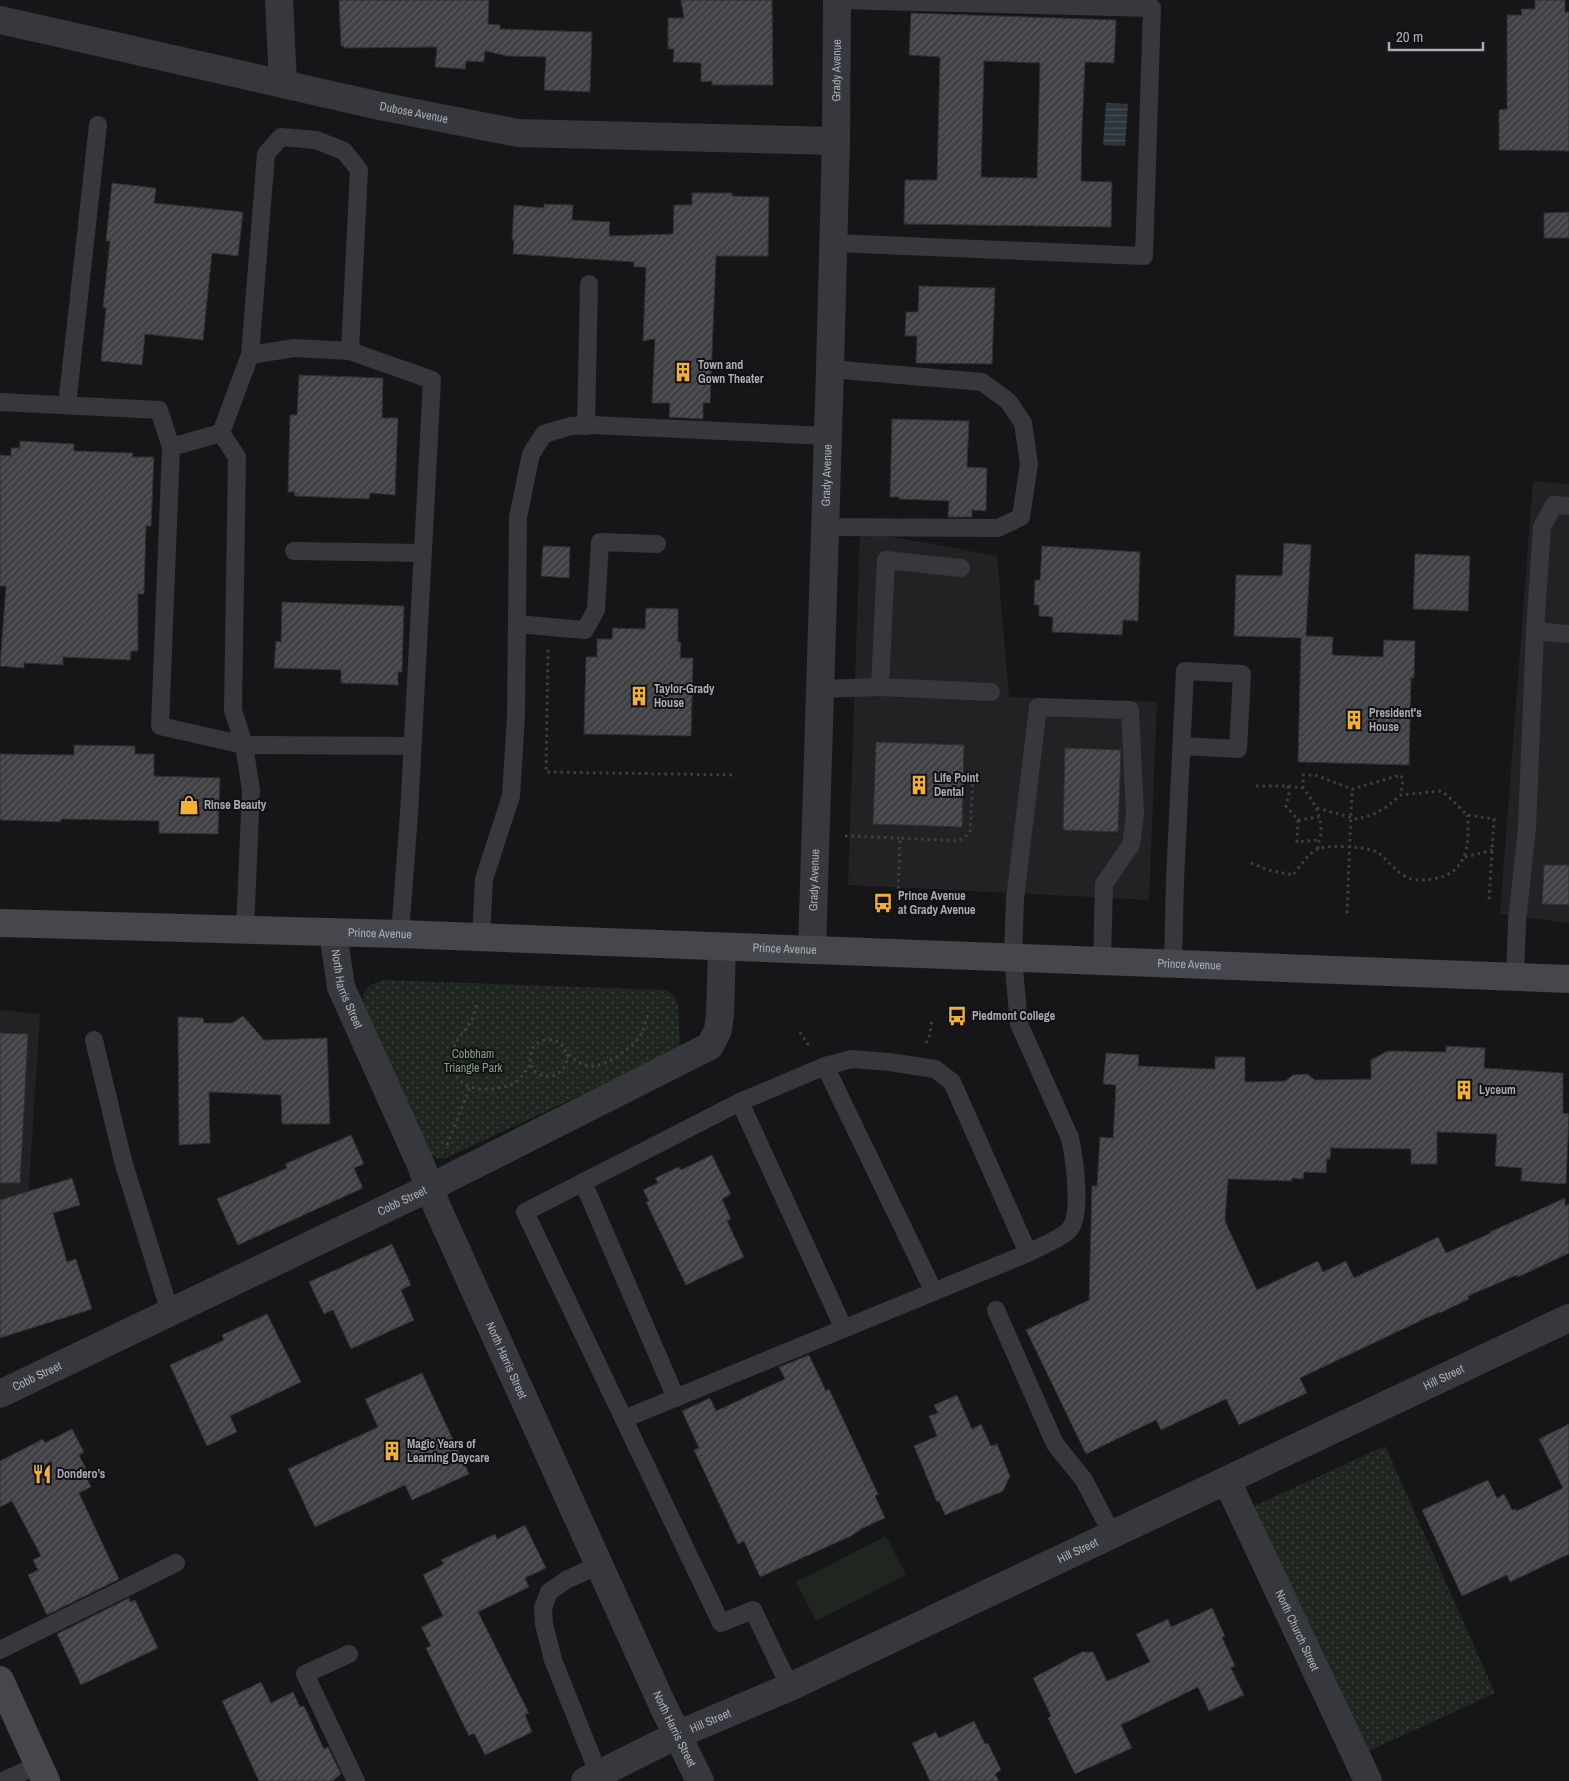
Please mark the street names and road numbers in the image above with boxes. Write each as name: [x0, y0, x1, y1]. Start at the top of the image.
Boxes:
street label: Grady Avenue: [828, 39, 845, 102]
street label: Dubose Avenue: [378, 98, 449, 127]
street label: Grady Avenue: [818, 444, 836, 507]
street label: Grady Avenue: [805, 849, 823, 911]
street label: Prince Avenue: [348, 925, 412, 942]
street label: Prince Avenue: [752, 940, 817, 958]
street label: North Harris Street: [328, 948, 367, 1031]
street label: Prince Avenue: [1157, 955, 1222, 974]
street label: Cobb Street: [375, 1182, 429, 1220]
street label: North Harris Street: [482, 1319, 531, 1402]
street label: Cobb Street: [10, 1358, 64, 1395]
street label: Hill Street: [1421, 1361, 1467, 1394]
street label: Hill Street: [1055, 1534, 1101, 1567]
street label: North Church Street: [1271, 1587, 1323, 1674]
street label: North Harris Street: [649, 1688, 700, 1770]
street label: Hill Street: [687, 1705, 734, 1737]

